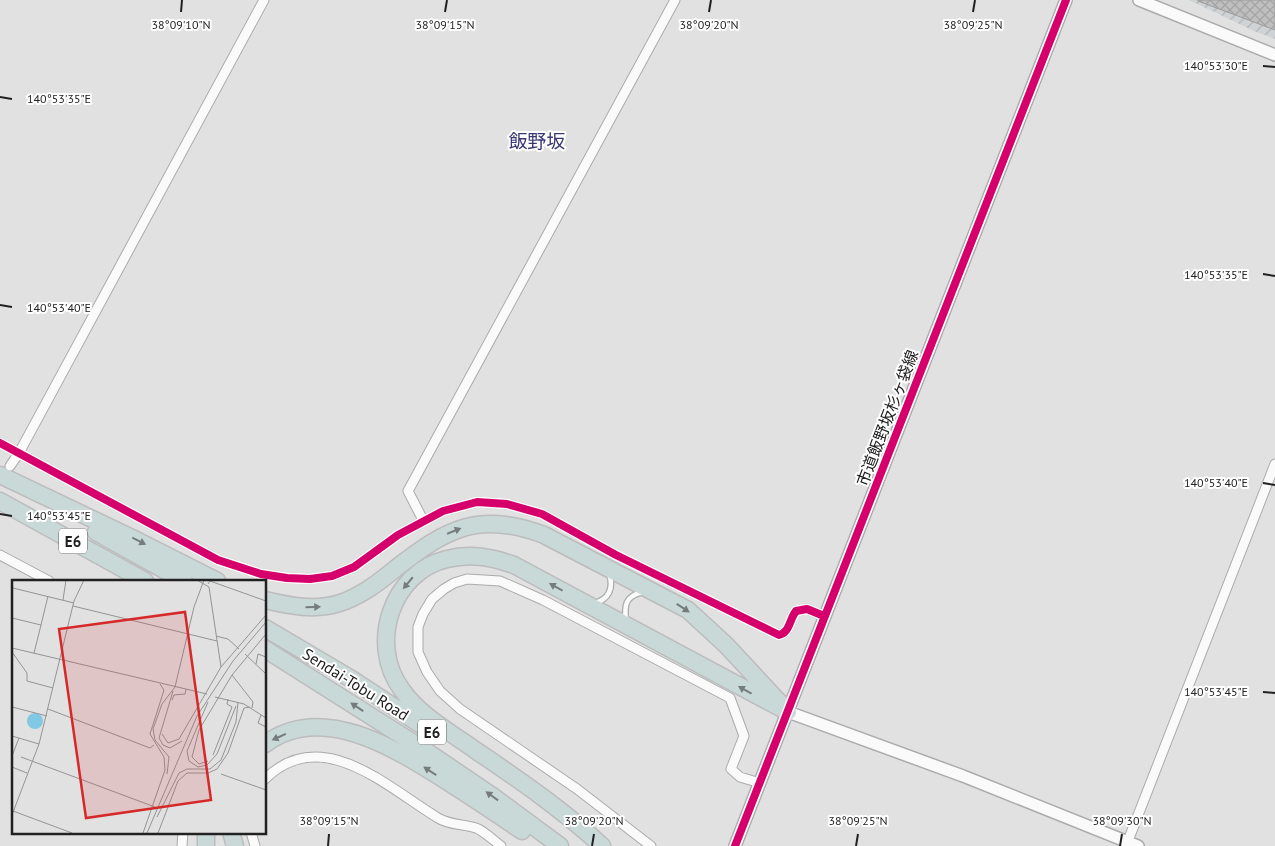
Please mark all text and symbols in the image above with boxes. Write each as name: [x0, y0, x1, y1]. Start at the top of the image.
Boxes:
text: 38°09'10"N: [151, 17, 211, 32]
text: 38°09'15"N: [415, 17, 475, 32]
text: 38°09'20"N: [679, 17, 739, 32]
text: 38°09'25"N: [943, 17, 1003, 32]
text: 140°53'30"E: [1184, 58, 1248, 73]
text: 140°53'35"E: [27, 91, 91, 106]
district label: 飯野坂: [508, 129, 566, 153]
text: 140°53'35"E: [1184, 267, 1248, 282]
text: 140°53'40"E: [27, 300, 91, 315]
street label: 市道飯野坂杉ヶ袋線: [852, 347, 922, 489]
text: 140°53'40"E: [1184, 475, 1248, 490]
text: 140°53'45"E: [27, 508, 91, 523]
one-way arrow: [446, 527, 461, 535]
road number: E6: [59, 528, 87, 554]
one-way arrow: [131, 537, 146, 545]
one-way arrow: [403, 577, 414, 590]
inset map: [12, 580, 266, 834]
one-way arrow: [549, 583, 562, 592]
one-way arrow: [305, 603, 321, 611]
one-way arrow: [676, 603, 689, 612]
street label: Sendai-Tobu Road: [299, 643, 413, 725]
text: 140°53'45"E: [1184, 684, 1248, 699]
one-way arrow: [737, 686, 752, 694]
one-way arrow: [350, 702, 364, 711]
road number: E6: [418, 720, 446, 744]
one-way arrow: [272, 733, 286, 741]
one-way arrow: [424, 766, 437, 776]
one-way arrow: [486, 791, 499, 801]
text: 38°09'15"N: [299, 813, 359, 828]
text: 38°09'20"N: [564, 813, 624, 828]
text: 38°09'25"N: [828, 813, 888, 828]
text: 38°09'30"N: [1092, 813, 1152, 828]

